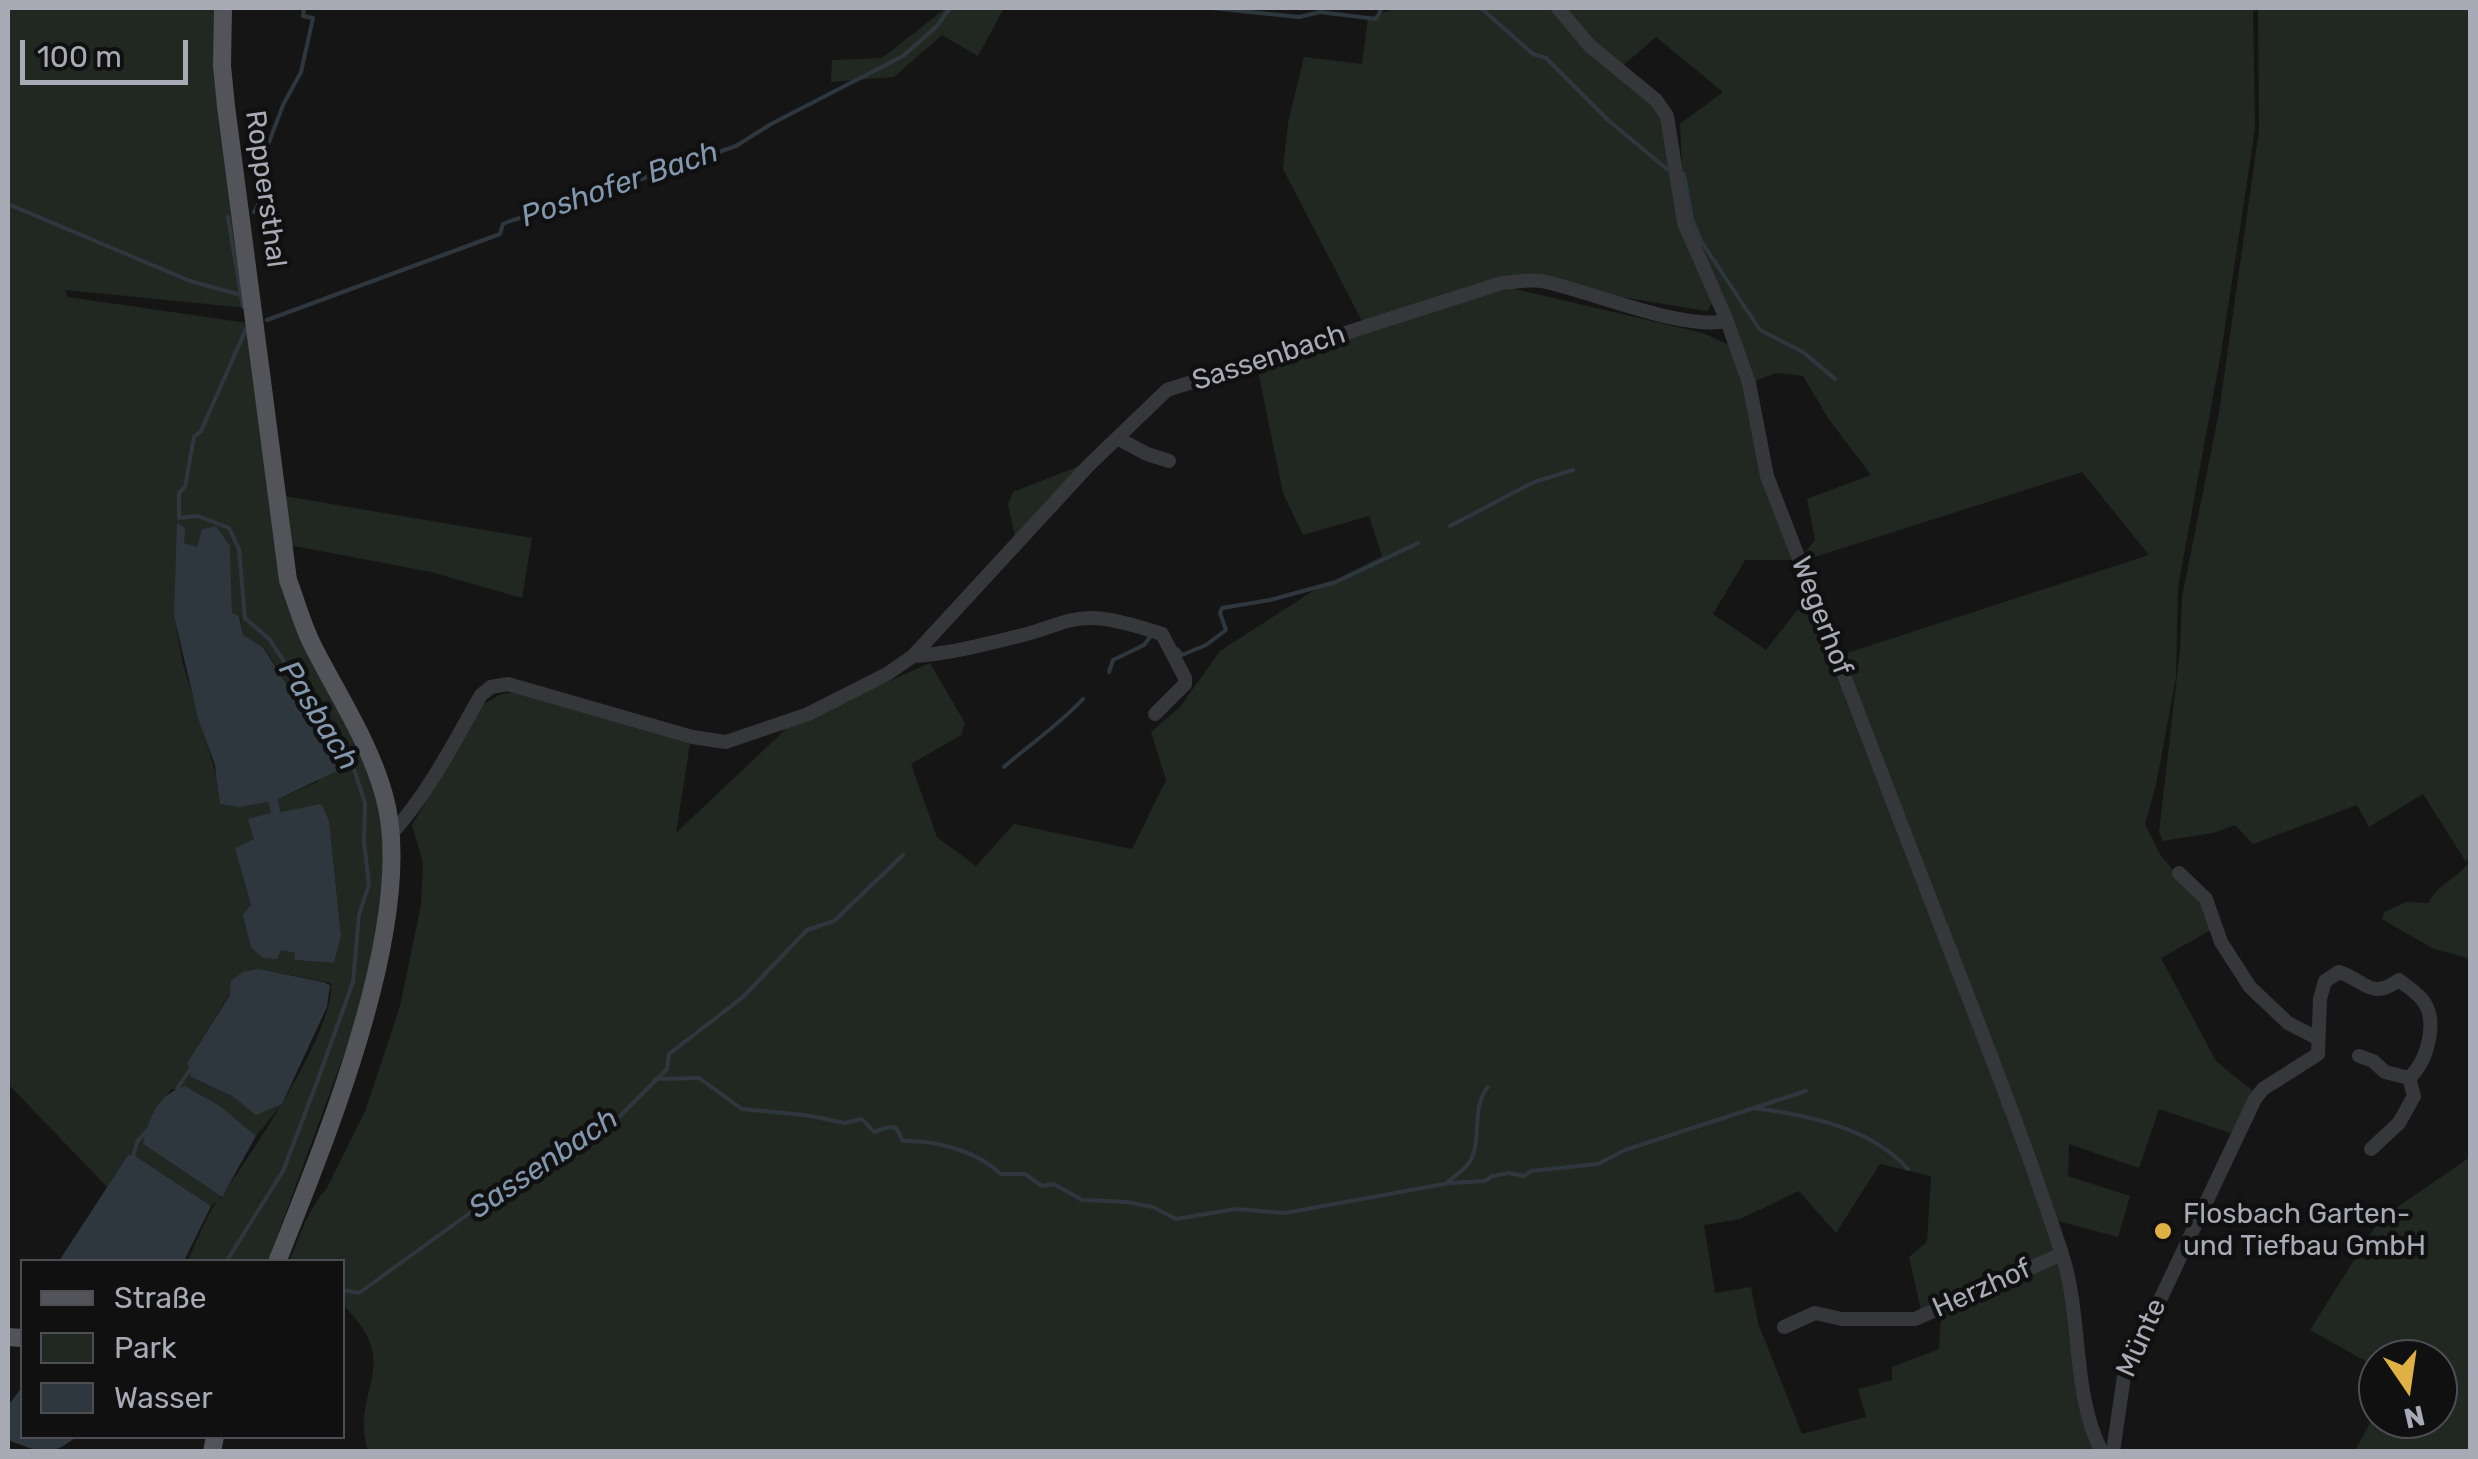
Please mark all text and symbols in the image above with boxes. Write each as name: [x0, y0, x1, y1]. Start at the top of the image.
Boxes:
scale bar: [25, 20, 192, 82]
text: 100 m: [37, 39, 122, 75]
street label: Roppersthal: [237, 108, 293, 270]
water label: Poshofer Bach: [517, 134, 723, 236]
street label: Sassenbach: [1188, 318, 1350, 398]
street label: Wegerhof: [1783, 552, 1859, 680]
water label: Pasbach: [270, 655, 366, 777]
water label: Sassenbach: [463, 1101, 625, 1227]
place label: Flosbach Garten- und Tiefbau GmbH: [2183, 1198, 2426, 1264]
marker: Flosbach Garten- und Tiefbau GmbH: [2152, 1220, 2174, 1242]
street label: Herzhof: [1928, 1252, 2036, 1326]
legend: [20, 1259, 345, 1439]
text: Straße: [114, 1280, 207, 1316]
street label: Münte: [2110, 1293, 2174, 1383]
text: Park: [114, 1330, 176, 1366]
north arrow: [2358, 1339, 2458, 1439]
text: Wasser: [114, 1380, 213, 1416]
text: N: [2401, 1398, 2428, 1435]

